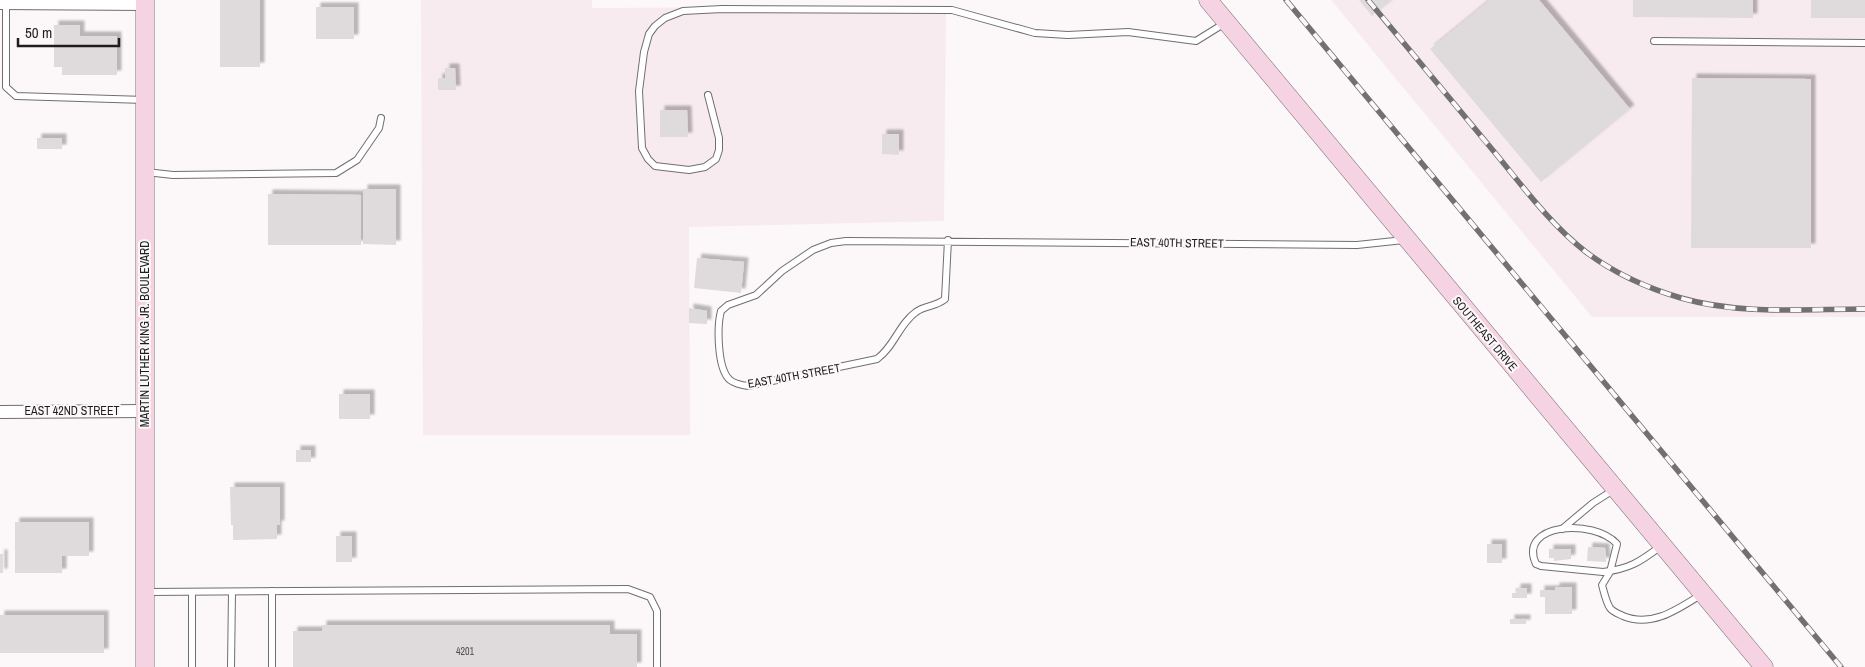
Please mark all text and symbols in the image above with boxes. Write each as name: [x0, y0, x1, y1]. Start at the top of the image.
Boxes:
scale bar: [18, 15, 119, 47]
text: 50 m: [25, 22, 52, 43]
street label: EAST 40TH STREET: [1130, 234, 1224, 252]
street label: MARTIN LUTHER KING JR. BOULEVARD: [137, 241, 153, 427]
street label: SOUTHEAST DRIVE: [1449, 293, 1521, 375]
street label: EAST 40TH STREET: [746, 360, 842, 392]
street label: EAST 42ND STREET: [25, 403, 119, 419]
house number: 4201: [456, 645, 475, 658]

